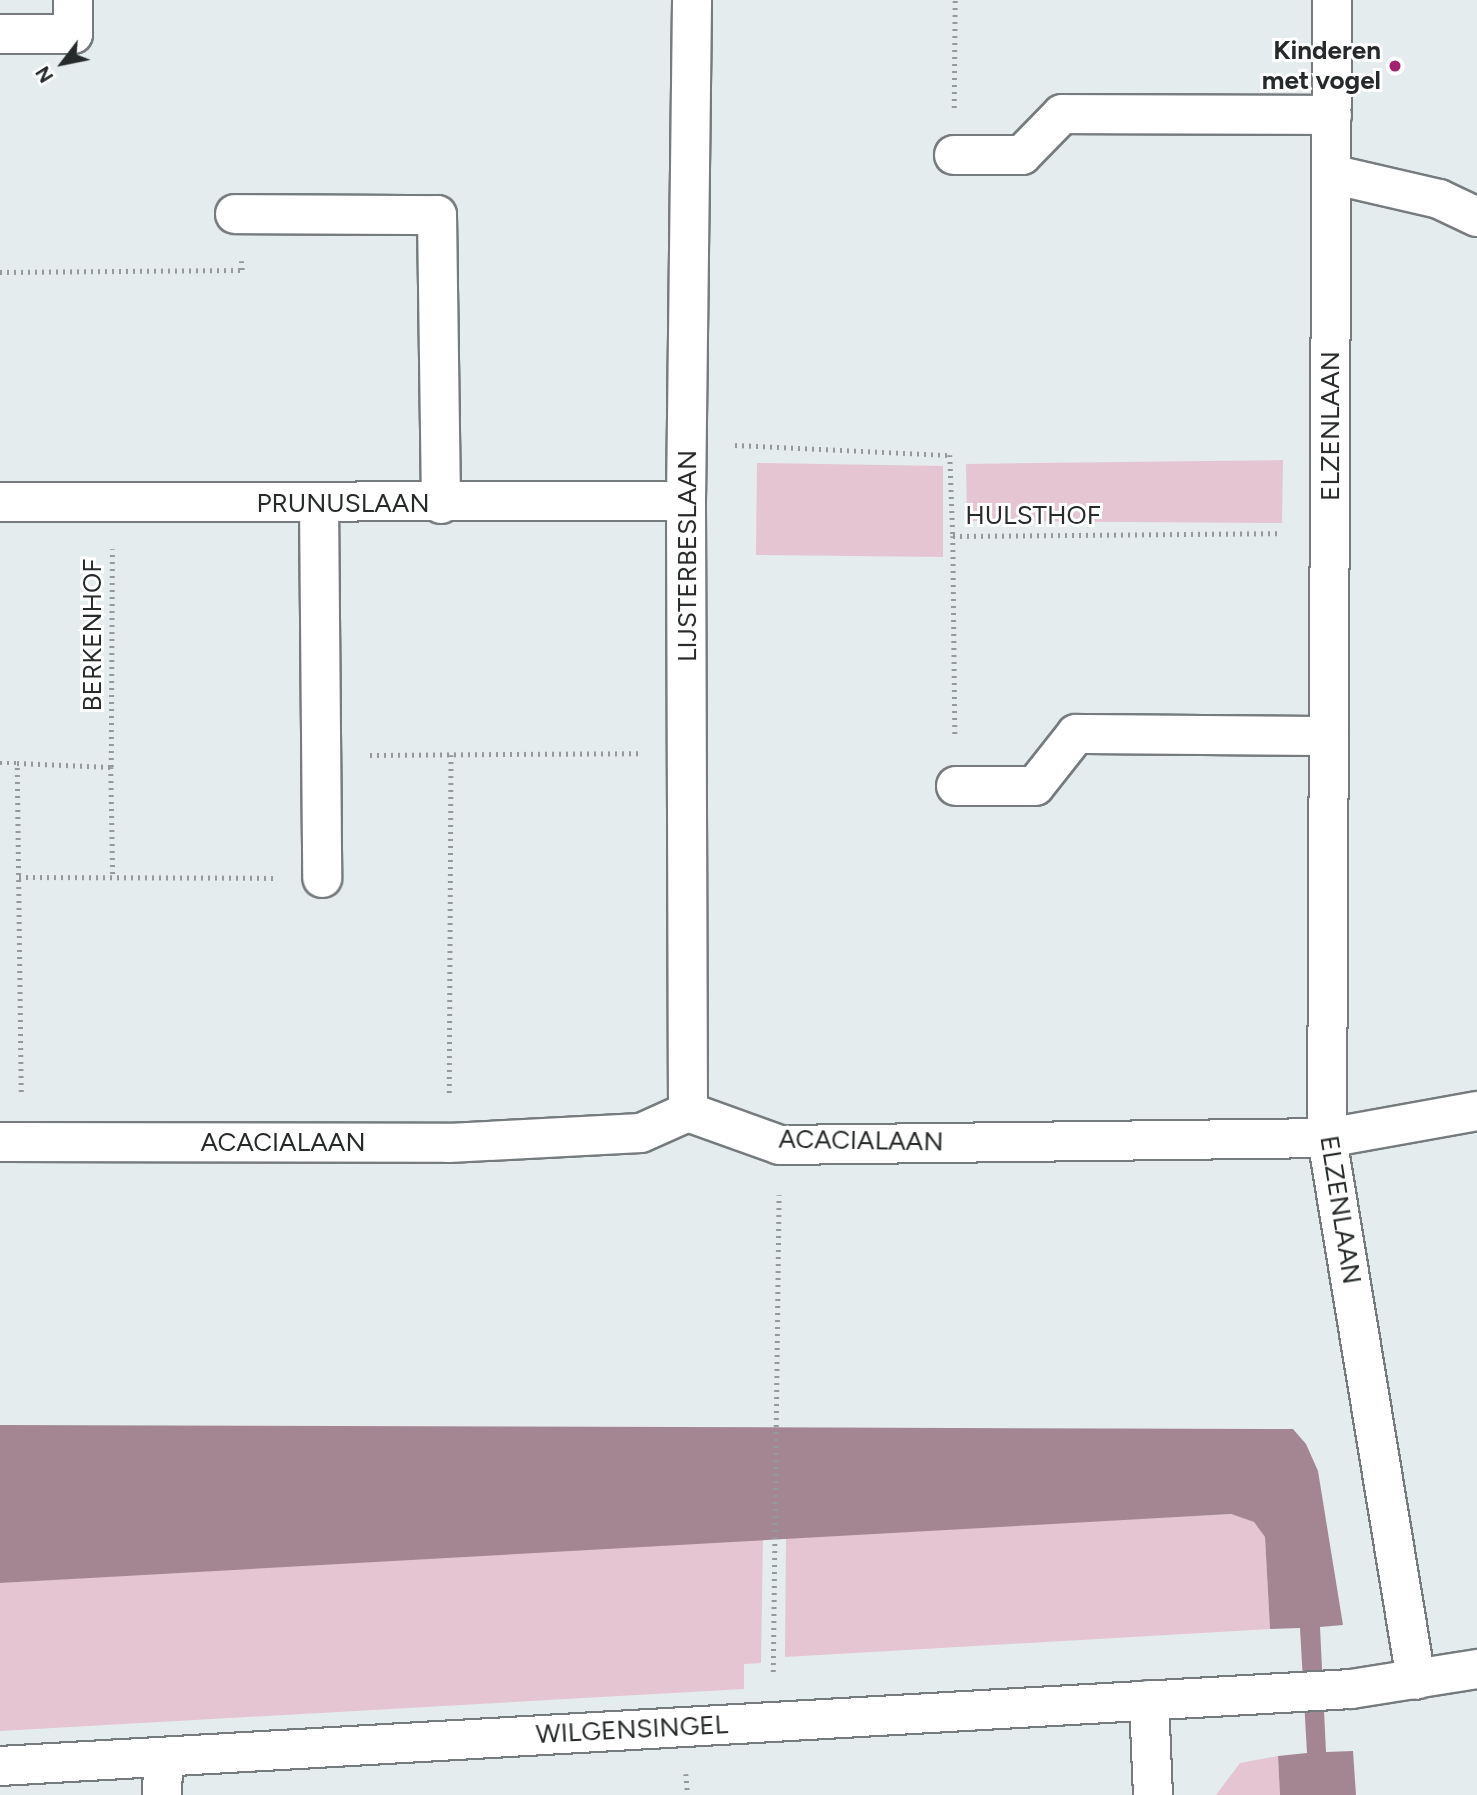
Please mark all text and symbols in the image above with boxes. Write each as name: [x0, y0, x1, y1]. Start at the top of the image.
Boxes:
north arrow: [28, 28, 98, 98]
place label: Kinderen met vogel: [1262, 35, 1381, 96]
marker: Kinderen met vogel: [1387, 58, 1403, 74]
text: N: [31, 62, 58, 87]
street label: ELZENLAAN: [1315, 351, 1347, 501]
street label: LIJSTERBESLAAN: [672, 450, 704, 662]
street label: PRUNUSLAAN: [256, 488, 430, 520]
street label: HULSTHOF: [965, 500, 1101, 532]
street label: BERKENHOF: [77, 559, 109, 711]
street label: ACACIALAAN: [778, 1124, 944, 1158]
street label: ACACIALAAN: [200, 1127, 366, 1159]
street label: ELZENLAAN: [1313, 1134, 1367, 1286]
street label: WILGENSINGEL: [535, 1709, 729, 1751]

